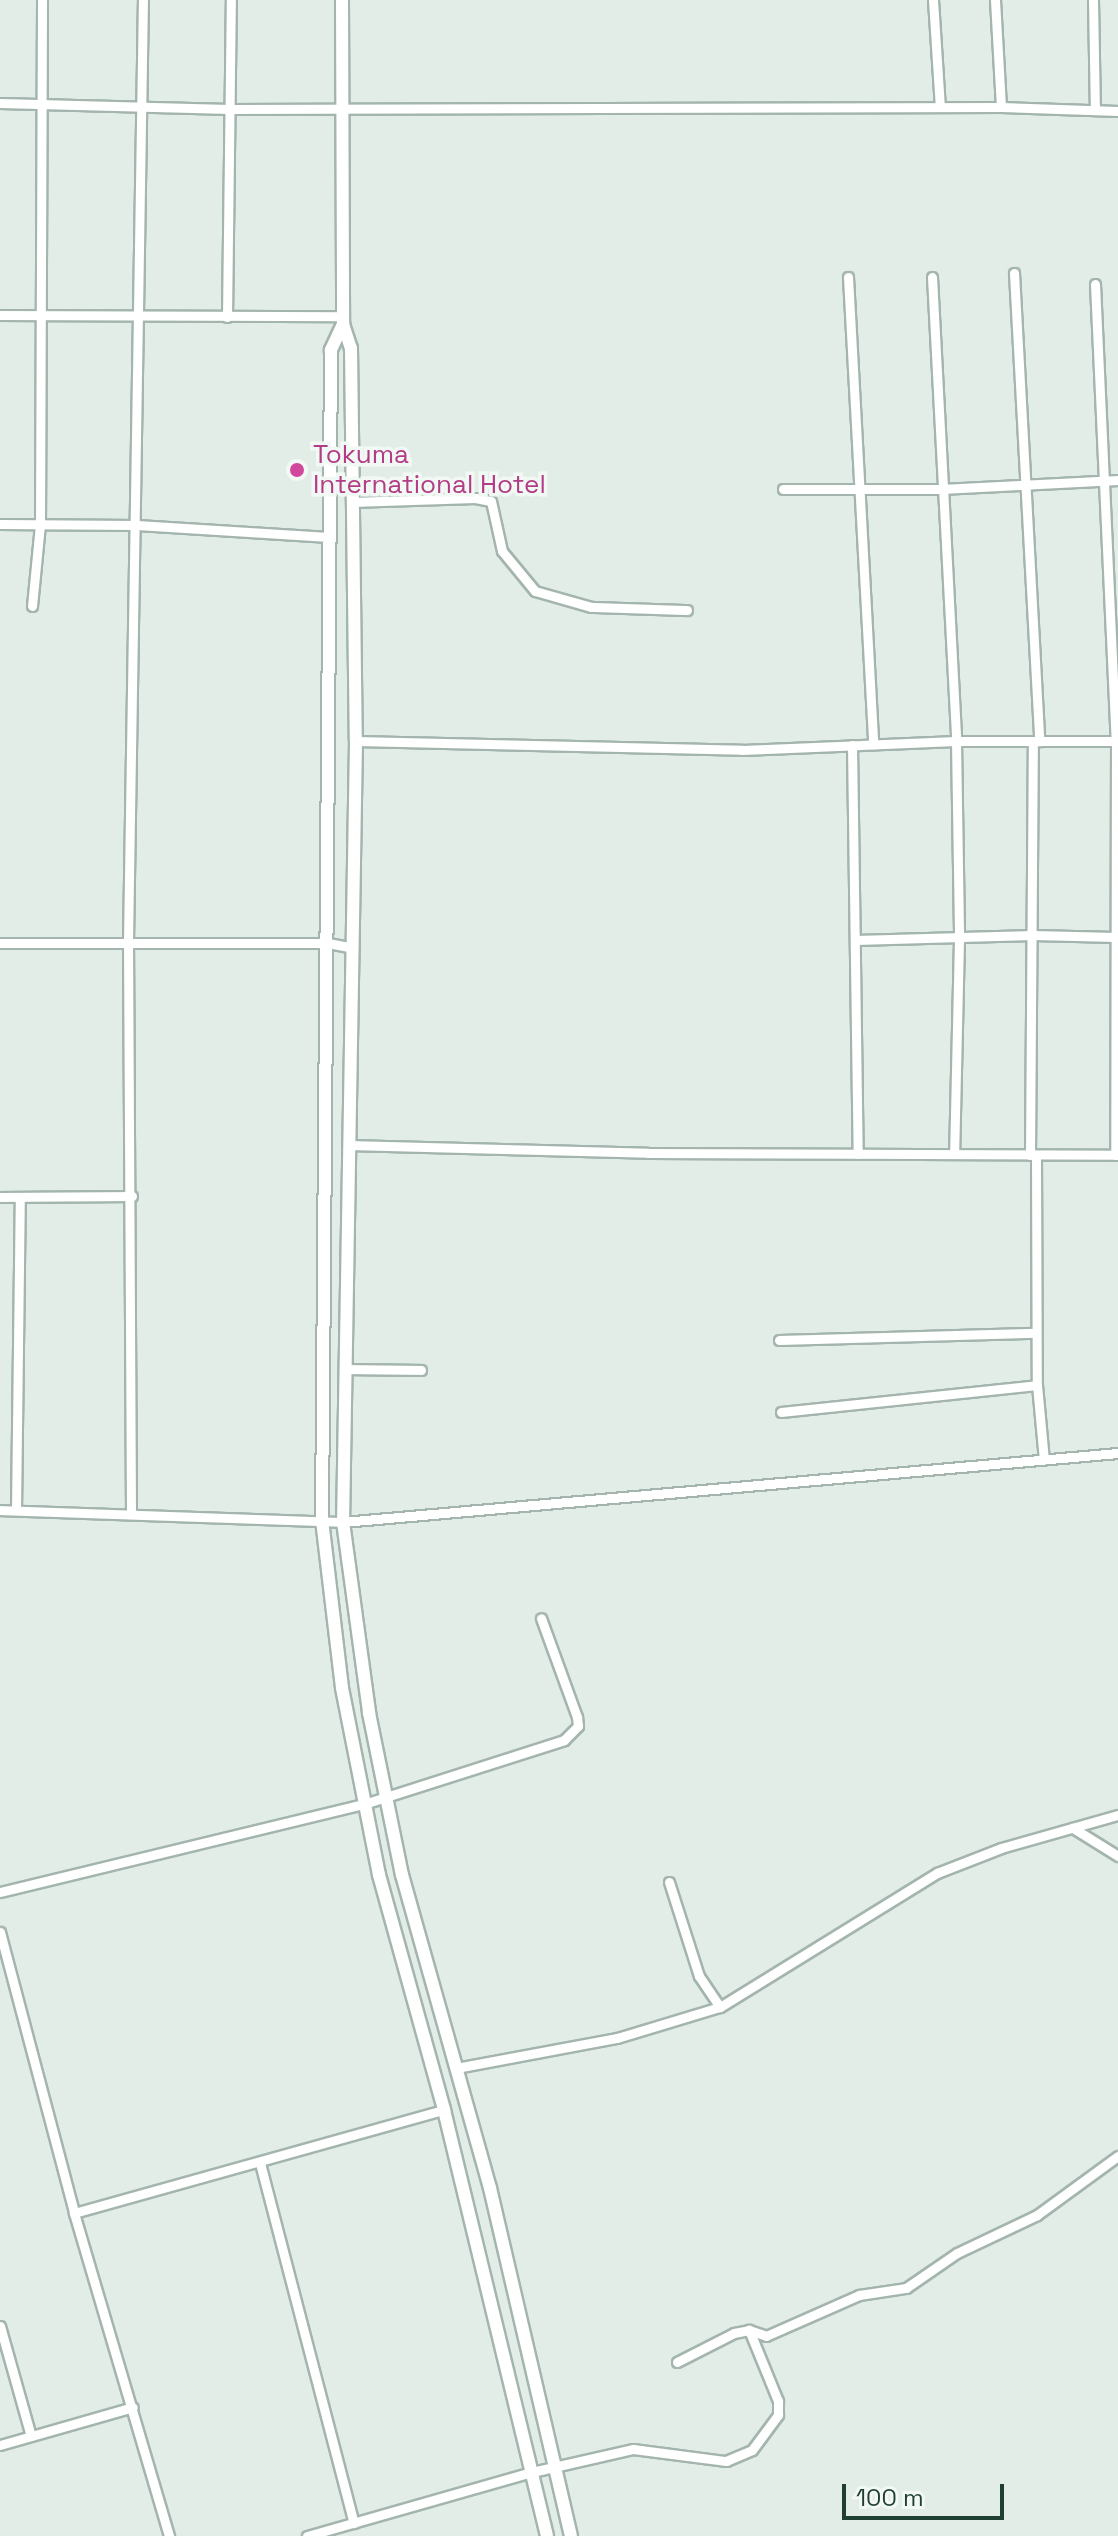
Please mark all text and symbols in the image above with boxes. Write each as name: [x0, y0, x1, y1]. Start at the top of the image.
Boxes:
place label: Tokuma International Hotel: [313, 439, 546, 500]
marker: Tokuma International Hotel: [288, 461, 306, 479]
scale bar: [846, 2468, 1008, 2518]
text: 100 m: [856, 2482, 924, 2513]

